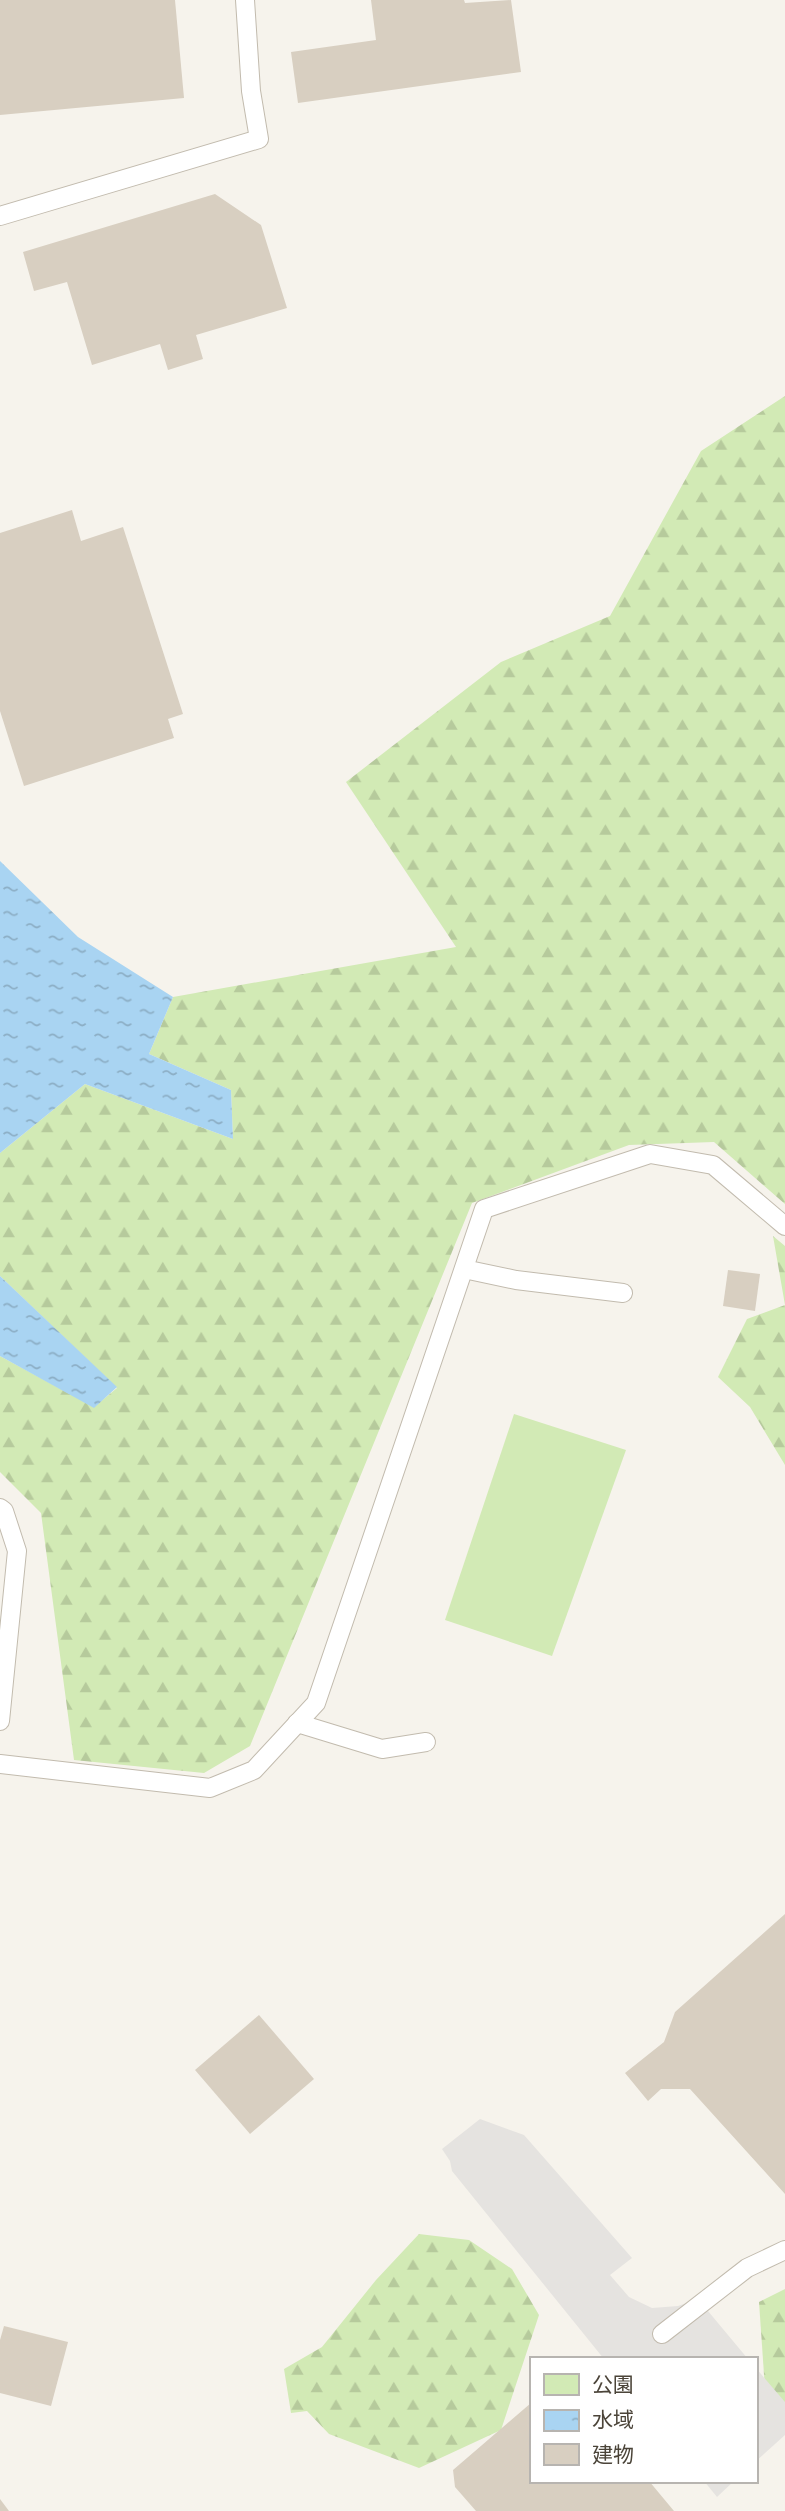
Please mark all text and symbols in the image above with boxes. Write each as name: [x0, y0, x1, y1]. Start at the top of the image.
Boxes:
legend: [530, 2357, 757, 2483]
text: 公園: [592, 2372, 634, 2397]
text: 水域: [592, 2407, 634, 2432]
text: 建物: [592, 2442, 634, 2467]

